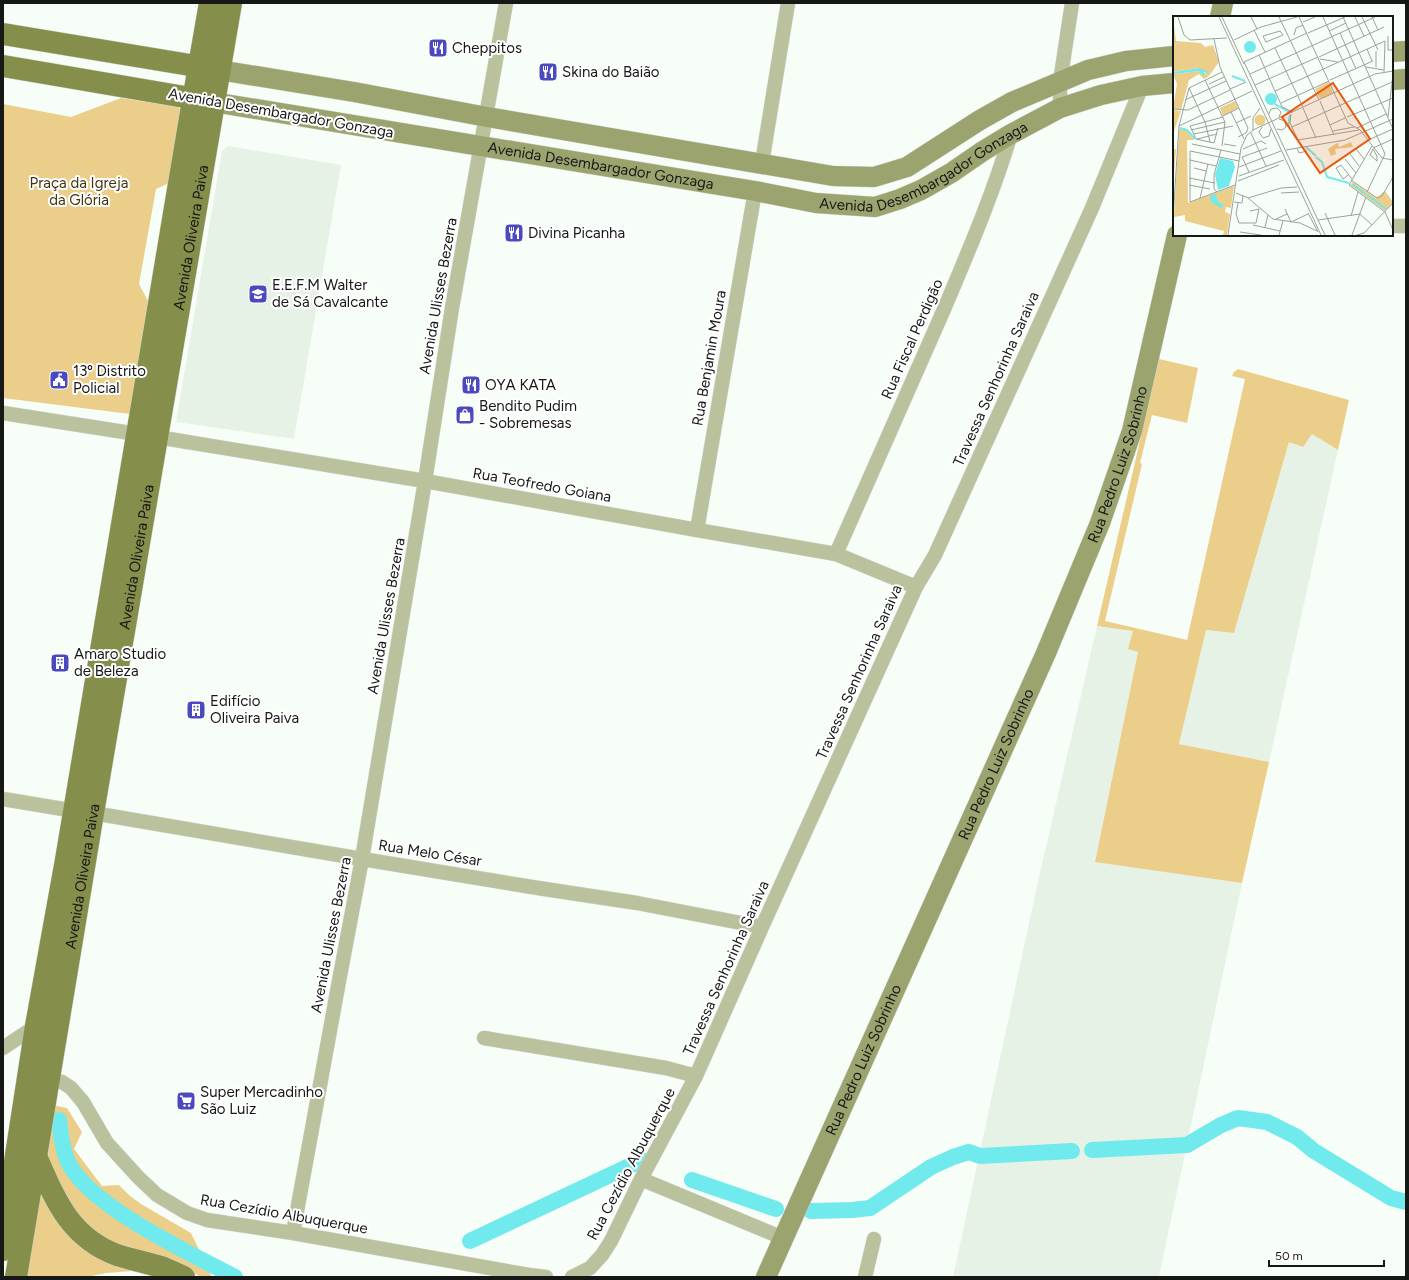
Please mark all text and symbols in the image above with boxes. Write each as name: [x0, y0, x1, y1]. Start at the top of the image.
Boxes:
inset map: [1173, 16, 1393, 236]
restaurant icon: Cheppitos: [427, 37, 449, 59]
place label: Cheppitos: [452, 39, 522, 57]
restaurant icon: Skina do Baião: [537, 61, 559, 83]
place label: Skina do Baião: [562, 63, 660, 81]
street label: Avenida Desembargador Gonzaga: [167, 84, 395, 142]
street label: Avenida Desembargador Gonzaga: [819, 118, 1031, 216]
street label: Avenida Desembargador Gonzaga: [487, 138, 715, 193]
street label: Avenida Oliveira Paiva: [170, 164, 212, 312]
park label: Praça da Igreja da Glória: [30, 174, 128, 209]
street label: Avenida Ulisses Bezerra: [415, 216, 461, 376]
restaurant icon: Divina Picanha: [503, 222, 525, 244]
place label: Divina Picanha: [528, 224, 625, 242]
place label: E.E.F.M Walter de Sá Cavalcante: [272, 276, 388, 311]
street label: Rua Fiscal Perdigão: [877, 276, 947, 402]
school or university icon: E.E.F.M Walter de Sá Cavalcante: [247, 283, 269, 305]
street label: Rua Benjamin Moura: [688, 289, 730, 427]
street label: Travessa Senhorinha Saraiva: [949, 289, 1043, 469]
place label: 13º Distrito Policial: [73, 362, 146, 397]
public building icon: 13º Distrito Policial: [48, 369, 70, 391]
restaurant icon: OYA KATA: [460, 374, 482, 396]
place label: OYA KATA: [485, 376, 556, 394]
street label: Rua Pedro Luiz Sobrinho: [1084, 384, 1151, 545]
place label: Bendito Pudim - Sobremesas: [479, 397, 577, 432]
shop icon: Bendito Pudim - Sobremesas: [454, 404, 476, 426]
street label: Rua Teofredo Goiana: [471, 464, 613, 506]
street label: Avenida Oliveira Paiva: [115, 483, 158, 631]
street label: Avenida Ulisses Bezerra: [363, 536, 409, 696]
street label: Travessa Senhorinha Saraiva: [812, 582, 906, 762]
place label: Amaro Studio de Beleza: [74, 645, 167, 680]
building icon: Amaro Studio de Beleza: [49, 652, 71, 674]
street label: Rua Pedro Luiz Sobrinho: [954, 686, 1038, 843]
place label: Edifício Oliveira Paiva: [210, 692, 299, 727]
building icon: Edifício Oliveira Paiva: [185, 699, 207, 721]
street label: Avenida Oliveira Paiva: [62, 802, 103, 950]
street label: Rua Melo César: [377, 836, 483, 870]
street label: Avenida Ulisses Bezerra: [307, 855, 355, 1015]
street label: Travessa Senhorinha Saraiva: [679, 878, 773, 1058]
street label: Rua Pedro Luiz Sobrinho: [822, 981, 905, 1138]
place label: Super Mercadinho São Luiz: [200, 1083, 323, 1118]
street label: Rua Cezídio Albuquerque: [583, 1085, 679, 1243]
supermarket icon: Super Mercadinho São Luiz: [175, 1090, 197, 1112]
street label: Rua Cezídio Albuquerque: [199, 1190, 369, 1238]
scale bar: [1269, 1242, 1384, 1268]
text: 50 m: [1275, 1249, 1303, 1263]

